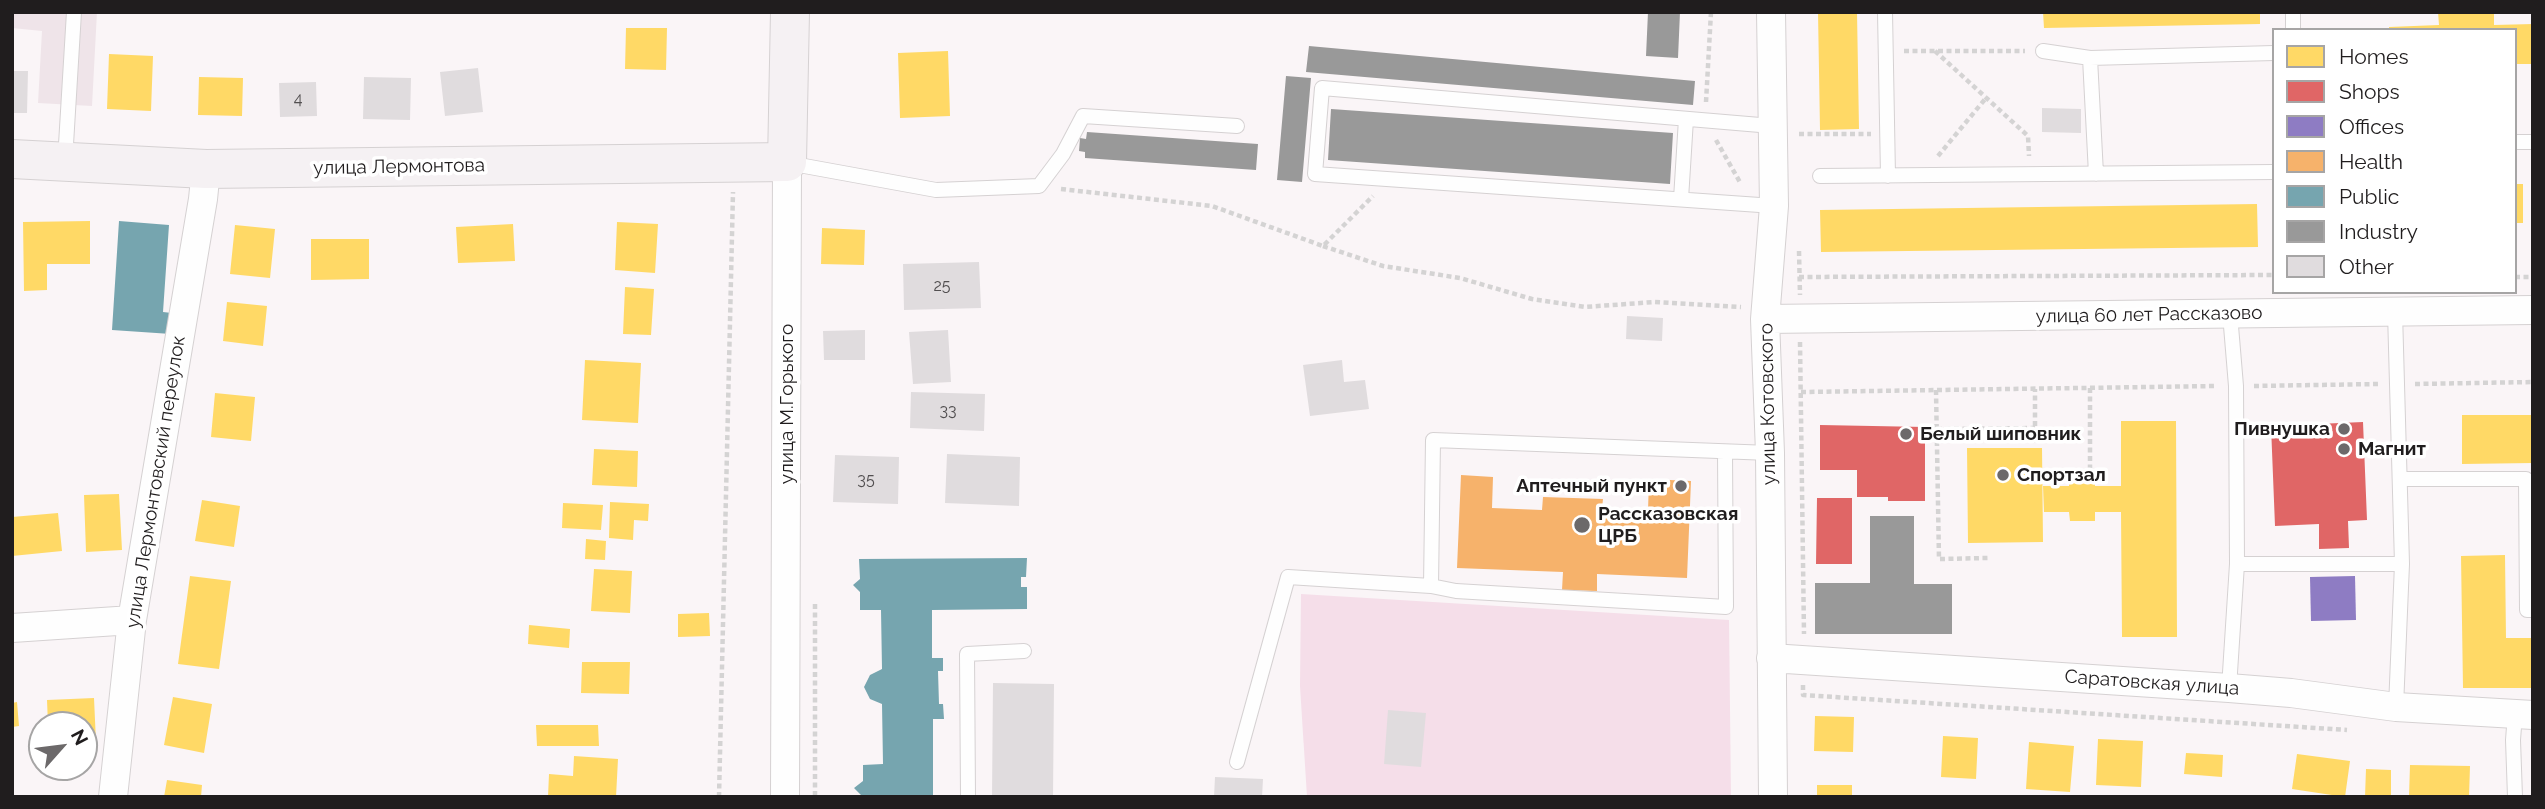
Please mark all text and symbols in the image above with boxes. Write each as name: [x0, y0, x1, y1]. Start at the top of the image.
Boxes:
legend: [2272, 28, 2517, 294]
text: Homes: [2339, 44, 2409, 69]
text: Shops: [2339, 79, 2400, 104]
house number: 4: [294, 89, 302, 109]
text: Offices: [2339, 114, 2404, 139]
text: Health: [2339, 149, 2403, 174]
street label: улица Лермонтова: [313, 154, 485, 180]
text: Public: [2339, 184, 2399, 209]
text: Industry: [2339, 219, 2418, 244]
text: Other: [2339, 254, 2394, 279]
house number: 25: [933, 276, 951, 296]
street label: улица 60 лет Рассказово: [2035, 302, 2263, 328]
street label: улица Котовского: [1755, 323, 1781, 485]
street label: улица М.Горького: [776, 324, 798, 484]
street label: улица Лермонтовский переулок: [122, 334, 190, 630]
house number: 33: [939, 401, 957, 421]
place label: Пивнушка: [2234, 418, 2330, 440]
marker: Пивнушка: [2336, 421, 2352, 437]
place label: Белый шиповник: [1920, 423, 2081, 445]
marker: Белый шиповник: [1898, 426, 1914, 442]
place label: Магнит: [2358, 438, 2426, 460]
marker: Магнит: [2336, 441, 2352, 457]
place label: Спортзал: [2017, 464, 2106, 486]
marker: Спортзал: [1995, 467, 2011, 483]
house number: 35: [857, 470, 875, 490]
place label: Аптечный пункт: [1516, 475, 1667, 497]
marker: Аптечный пункт: [1673, 478, 1689, 494]
place label: Рассказовская ЦРБ: [1598, 503, 1738, 547]
marker: Рассказовская ЦРБ: [1572, 515, 1592, 535]
street label: Саратовская улица: [2064, 666, 2240, 700]
north arrow: [28, 711, 98, 781]
text: N: [67, 726, 93, 749]

